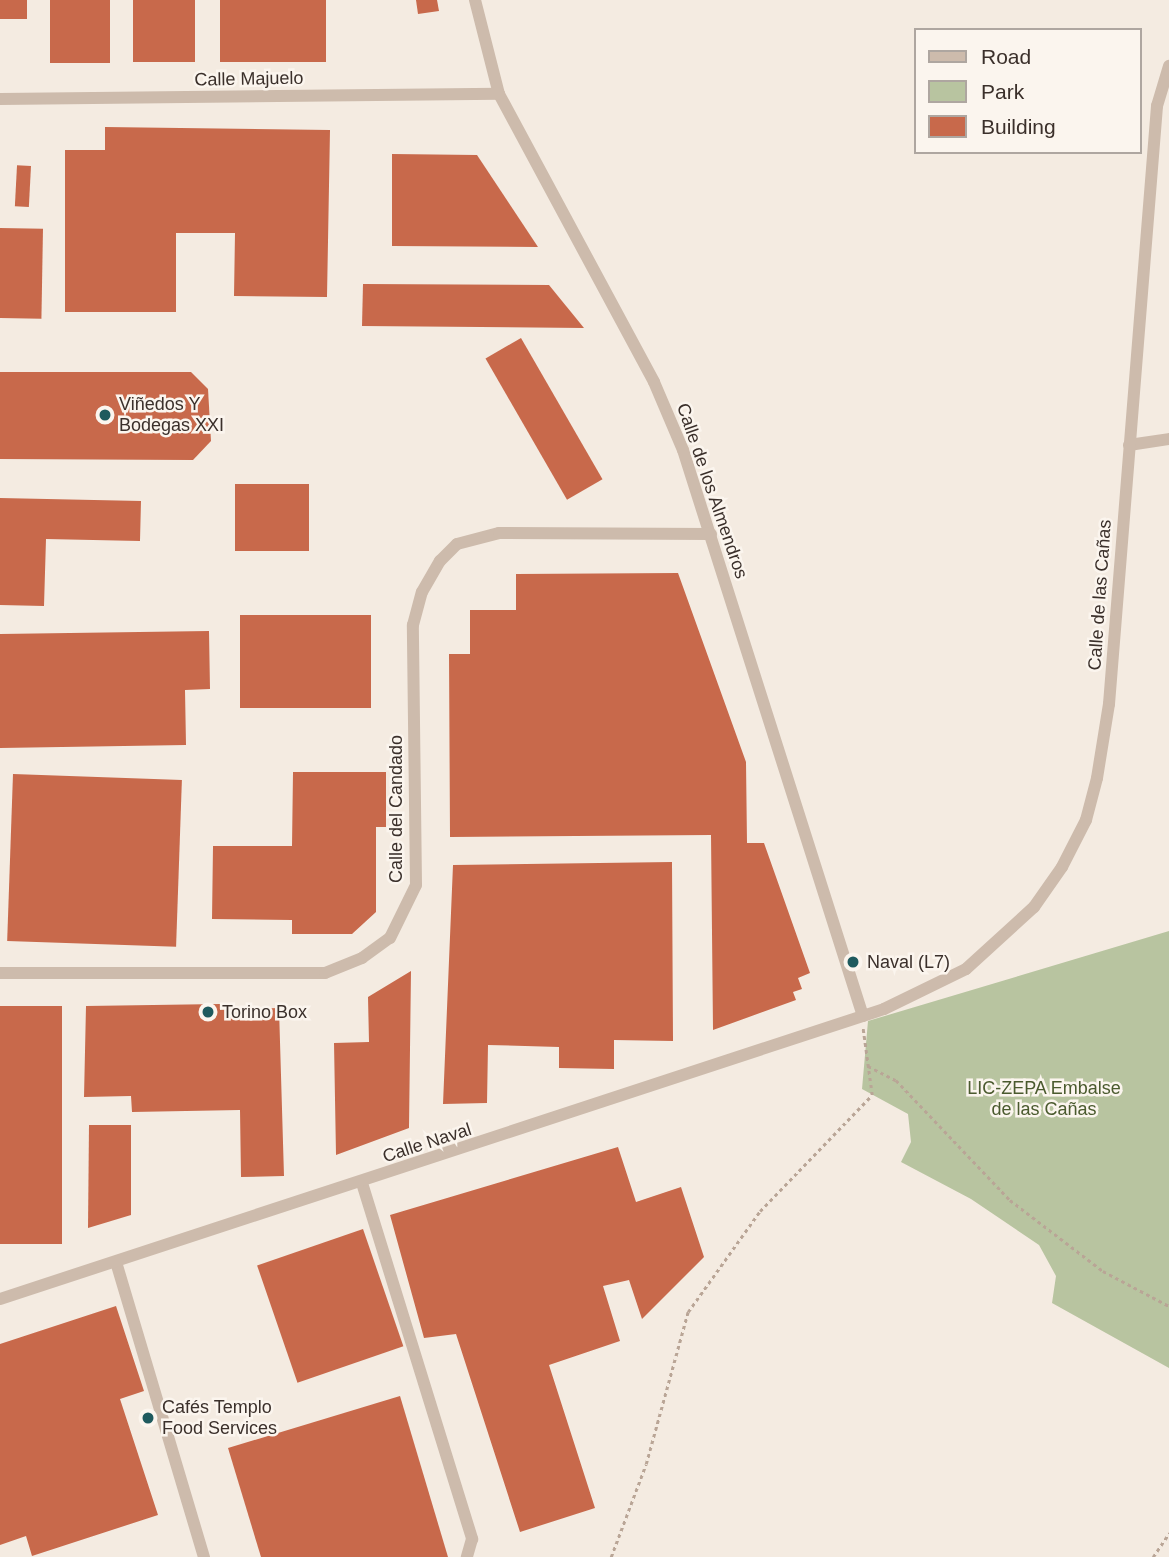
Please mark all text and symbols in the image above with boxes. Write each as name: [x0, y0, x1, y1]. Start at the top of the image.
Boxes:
legend: [914, 28, 1141, 154]
text: Road: [981, 45, 1031, 68]
street label: Calle Majuelo: [194, 67, 304, 91]
text: Park: [981, 80, 1024, 103]
text: Building: [981, 115, 1056, 138]
place label: Viñedos Y Bodegas XXI: [119, 394, 224, 436]
street label: Calle de los Almendros: [672, 400, 752, 582]
marker: Viñedos Y Bodegas XXI: [97, 407, 113, 423]
street label: Calle de las Cañas: [1084, 519, 1116, 671]
street label: Calle del Candado: [385, 735, 407, 883]
place label: Naval (L7): [867, 951, 950, 973]
marker: Naval (L7): [845, 954, 861, 970]
place label: Torino Box: [222, 1001, 307, 1023]
marker: Torino Box: [200, 1004, 216, 1020]
park label: LIC-ZEPA Embalse de las Cañas: [967, 1078, 1121, 1120]
street label: Calle Naval: [380, 1119, 474, 1167]
place label: Cafés Templo Food Services: [162, 1397, 277, 1440]
marker: Cafés Templo Food Services: [140, 1410, 156, 1426]

